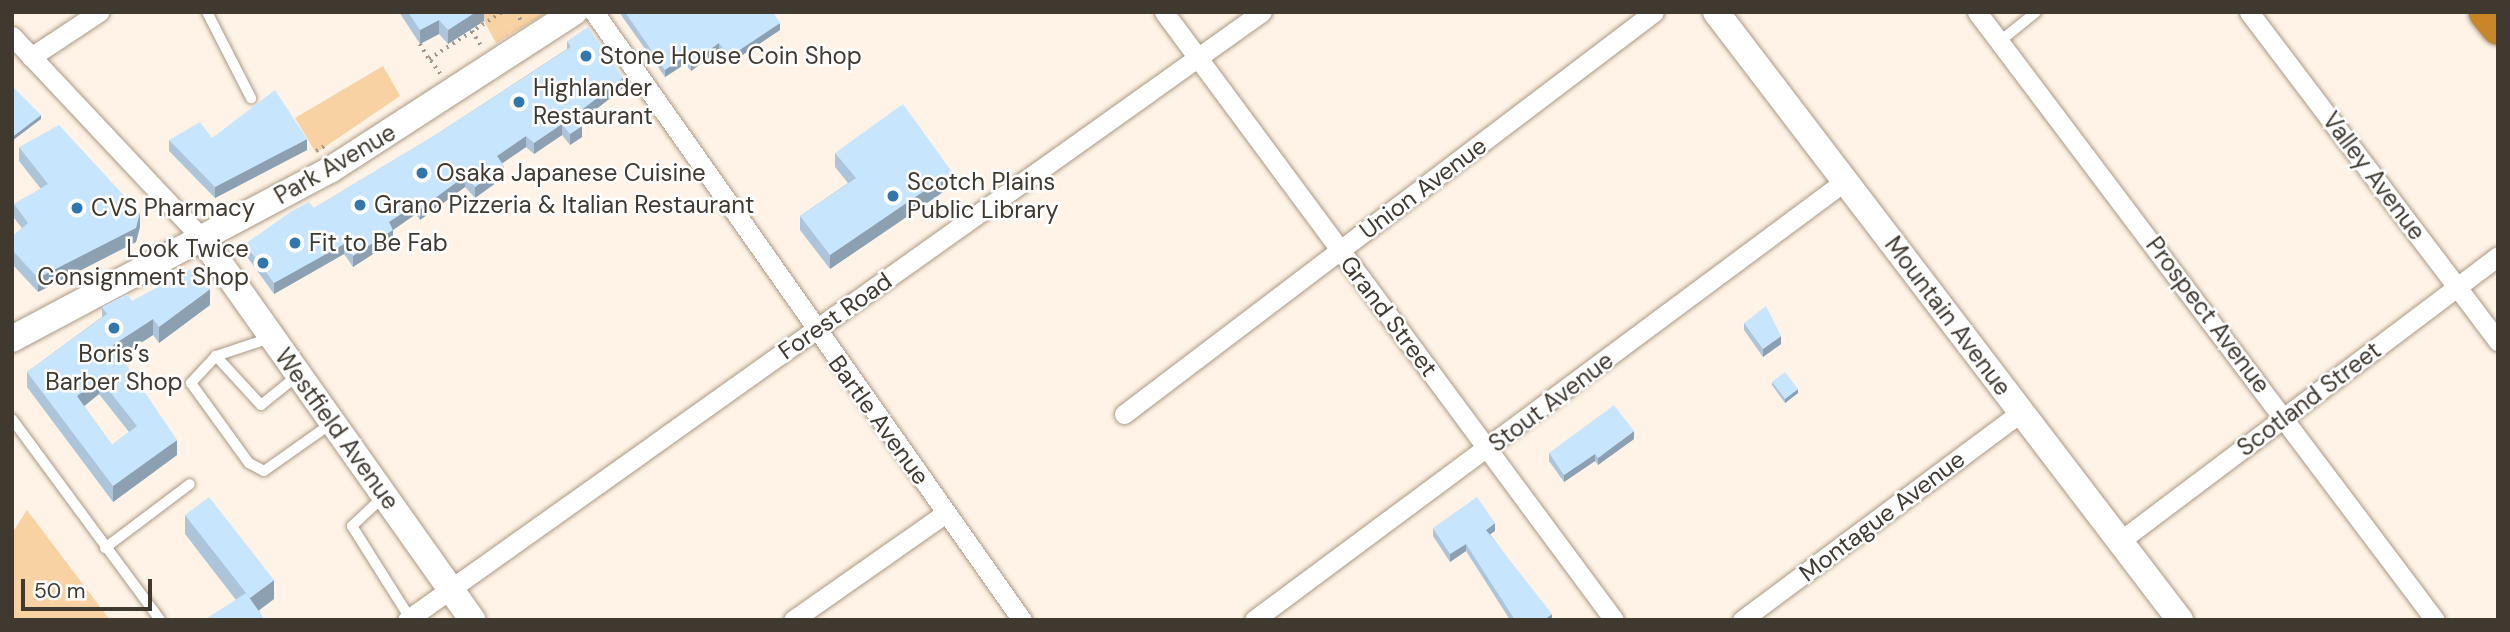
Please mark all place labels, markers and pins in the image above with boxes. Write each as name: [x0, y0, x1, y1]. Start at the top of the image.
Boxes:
place label: Stone House Coin Shop: [600, 42, 862, 70]
marker: Stone House Coin Shop: [578, 48, 594, 64]
place label: Highlander Restaurant: [533, 74, 653, 130]
marker: Highlander Restaurant: [511, 94, 527, 110]
place label: Osaka Japanese Cuisine: [436, 159, 706, 187]
marker: Osaka Japanese Cuisine: [414, 165, 430, 181]
place label: Scotch Plains Public Library: [907, 168, 1059, 224]
marker: Scotch Plains Public Library: [885, 188, 901, 204]
place label: Grano Pizzeria & Italian Restaurant: [374, 191, 754, 219]
place label: CVS Pharmacy: [91, 194, 255, 222]
marker: Grano Pizzeria & Italian Restaurant: [352, 197, 368, 213]
marker: CVS Pharmacy: [69, 200, 85, 216]
place label: Fit to Be Fab: [309, 229, 448, 257]
place label: Look Twice Consignment Shop: [37, 235, 249, 291]
marker: Fit to Be Fab: [287, 235, 303, 251]
marker: Look Twice Consignment Shop: [255, 255, 271, 271]
marker: Boris’s Barber Shop: [106, 320, 122, 336]
place label: Boris’s Barber Shop: [45, 340, 183, 396]

